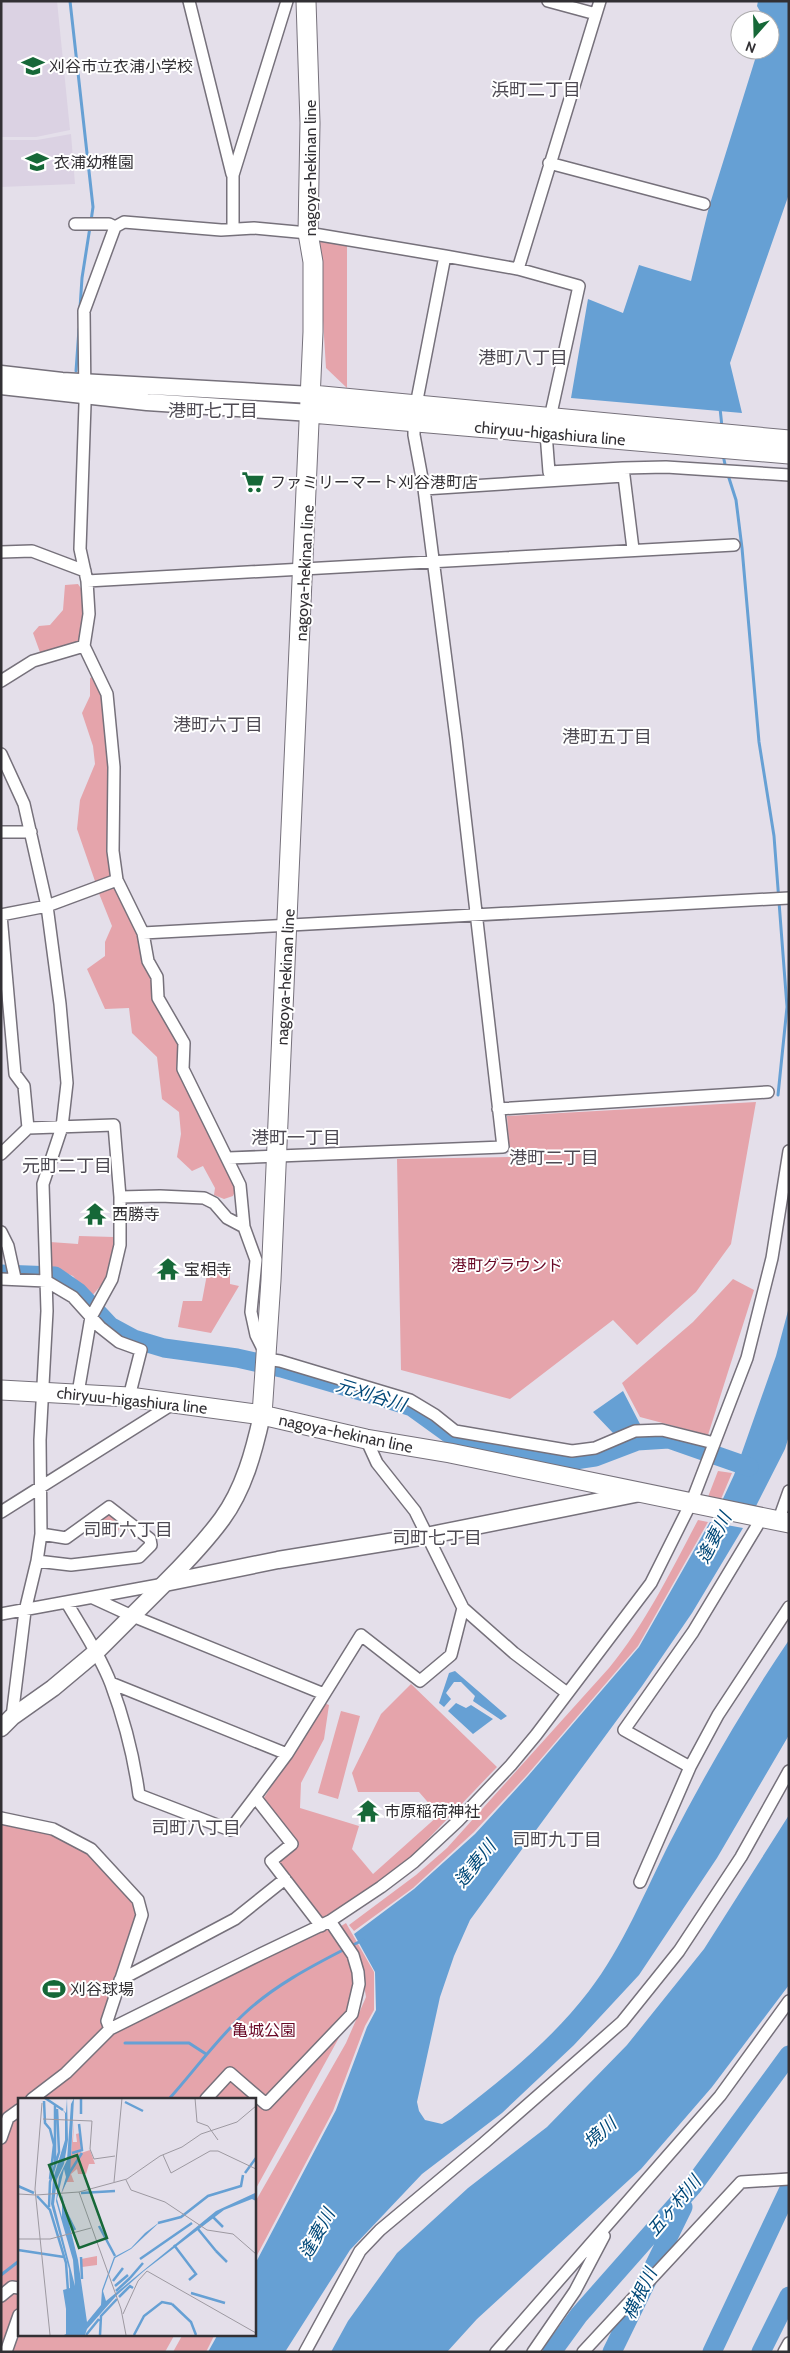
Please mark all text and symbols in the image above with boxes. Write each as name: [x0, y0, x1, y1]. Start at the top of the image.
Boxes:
north arrow: [730, 10, 780, 60]
text: N: [743, 37, 758, 57]
school or university icon: 刈谷市立衣浦小学校: [20, 53, 46, 79]
place label: 刈谷市立衣浦小学校: [49, 57, 193, 76]
district label: 浜町二丁目: [491, 79, 581, 101]
street label: nagoya-hekinan line: [301, 100, 320, 236]
school or university icon: 衣浦幼稚園: [24, 149, 50, 175]
place label: 衣浦幼稚園: [54, 153, 134, 172]
district label: 港町八丁目: [478, 347, 568, 369]
district label: 港町七丁目: [168, 400, 258, 422]
street label: chiryuu-higashiura line: [474, 417, 626, 450]
supermarket icon: ファミリーマート刈谷港町店: [240, 469, 266, 495]
place label: ファミリーマート刈谷港町店: [270, 473, 478, 492]
street label: nagoya-hekinan line: [291, 504, 318, 642]
district label: 港町六丁目: [173, 714, 263, 736]
district label: 港町五丁目: [562, 726, 652, 748]
street label: nagoya-hekinan line: [272, 908, 299, 1046]
district label: 港町一丁目: [251, 1127, 341, 1149]
district label: 港町二丁目: [509, 1147, 599, 1169]
district label: 元町二丁目: [22, 1155, 112, 1177]
temple icon: 西勝寺: [82, 1201, 108, 1227]
place label: 西勝寺: [112, 1205, 160, 1224]
temple icon: 宝相寺: [155, 1256, 181, 1282]
park label: 港町グラウンド: [451, 1256, 563, 1275]
place label: 宝相寺: [184, 1260, 232, 1279]
water label: 元刈谷川: [333, 1374, 411, 1417]
street label: chiryuu-higashiura line: [56, 1383, 208, 1418]
street label: nagoya-hekinan line: [277, 1410, 415, 1457]
water label: 逢妻川: [692, 1507, 737, 1567]
district label: 司町六丁目: [83, 1519, 173, 1541]
district label: 司町七丁目: [392, 1527, 482, 1549]
temple icon: 市原稲荷神社: [355, 1798, 381, 1824]
place label: 市原稲荷神社: [384, 1802, 480, 1821]
district label: 司町八丁目: [151, 1817, 241, 1839]
district label: 司町九丁目: [512, 1829, 602, 1851]
water label: 逢妻川: [449, 1835, 502, 1892]
sports icon: 刈谷球場: [41, 1976, 67, 2002]
place label: 刈谷球場: [70, 1980, 134, 1999]
park label: 亀城公園: [232, 2021, 296, 2040]
inset map: [18, 2098, 255, 2336]
water label: 境川: [579, 2112, 622, 2153]
water label: 五ヶ村川: [642, 2170, 707, 2241]
water label: 逢妻川: [294, 2203, 341, 2263]
water label: 横根川: [618, 2263, 663, 2323]

